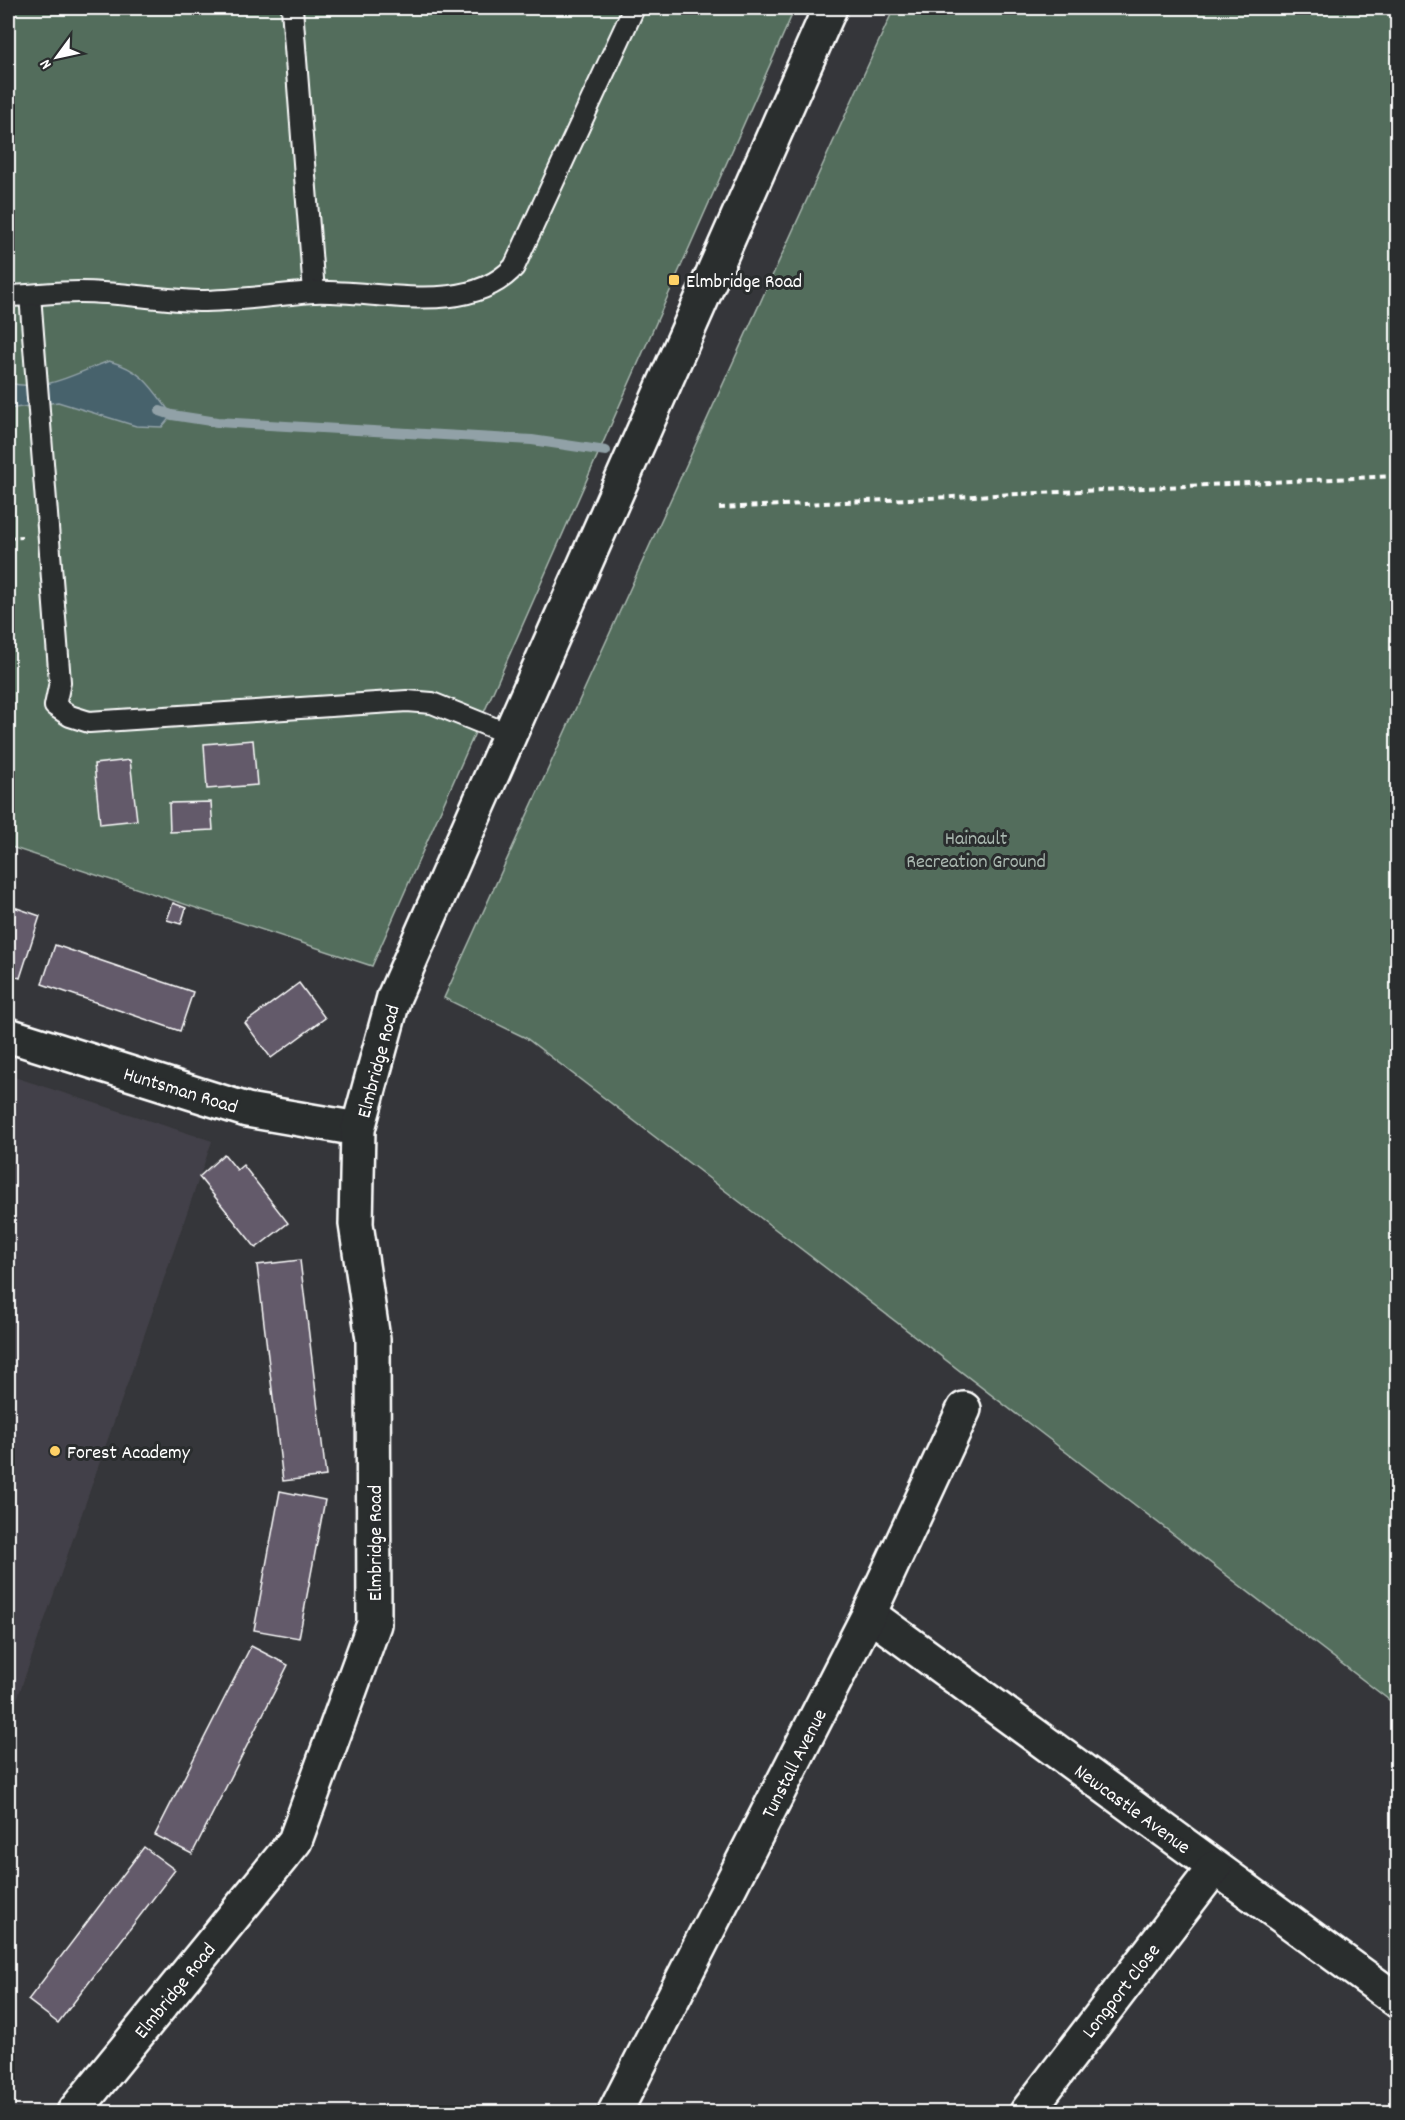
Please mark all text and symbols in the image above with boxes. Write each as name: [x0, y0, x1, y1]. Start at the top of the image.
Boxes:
north arrow: [27, 27, 87, 87]
text: N: [35, 54, 58, 73]
place label: Elmbridge Road: [686, 269, 802, 297]
marker: Elmbridge Road: [667, 273, 681, 287]
park label: Hainault Recreation Ground: [906, 826, 1046, 877]
street label: Elmbridge Road: [351, 1002, 408, 1122]
street label: Huntsman Road: [119, 1061, 241, 1123]
place label: Forest Academy: [67, 1440, 191, 1468]
marker: Forest Academy: [48, 1444, 62, 1458]
street label: Elmbridge Road: [363, 1485, 391, 1601]
street label: Tunstall Avenue: [756, 1704, 835, 1824]
street label: Newcastle Avenue: [1067, 1759, 1195, 1862]
street label: Elmbridge Road: [129, 1938, 224, 2046]
street label: Longport Close: [1076, 1938, 1168, 2045]

